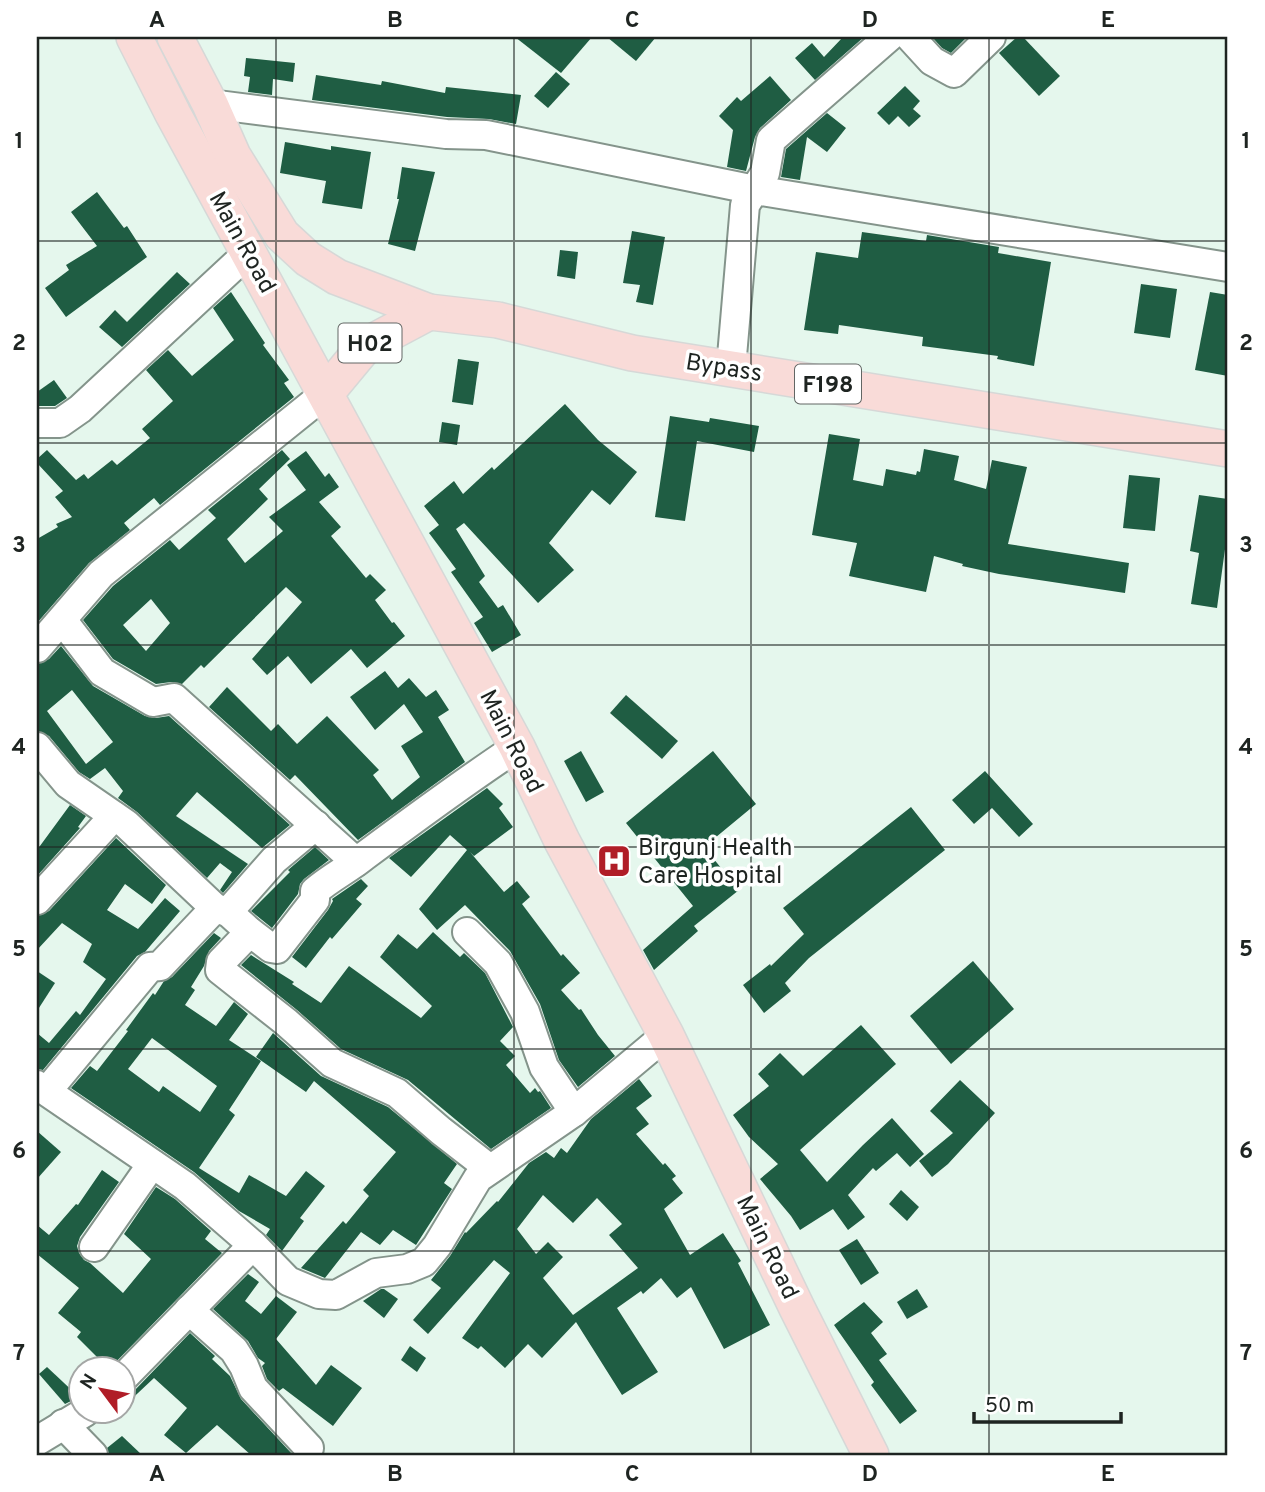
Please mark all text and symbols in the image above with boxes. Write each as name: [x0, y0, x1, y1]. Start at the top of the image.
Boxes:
text: A: [149, 7, 165, 36]
text: B: [387, 7, 403, 36]
text: C: [625, 7, 639, 36]
text: D: [862, 7, 878, 36]
text: E: [1101, 7, 1115, 36]
text: 1: [14, 128, 24, 157]
text: 1: [1241, 128, 1251, 157]
street label: Main Road: [201, 187, 282, 299]
road number: H02: [338, 324, 402, 362]
text: 2: [12, 330, 26, 359]
text: 2: [1239, 330, 1253, 359]
street label: Bypass: [683, 348, 764, 390]
road number: F198: [795, 364, 861, 404]
text: 3: [12, 532, 26, 561]
text: 3: [1239, 532, 1253, 561]
street label: Main Road: [471, 685, 549, 799]
text: 4: [12, 734, 26, 763]
text: 4: [1239, 734, 1253, 763]
place label: Birgunj Health Care Hospital: [638, 834, 792, 892]
hospital icon: Birgunj Health Care Hospital: [595, 842, 633, 880]
text: 5: [12, 936, 26, 965]
text: 5: [1239, 936, 1253, 965]
text: 6: [12, 1138, 26, 1167]
text: 6: [1239, 1138, 1253, 1167]
street label: Main Road: [728, 1191, 804, 1305]
text: 7: [13, 1340, 25, 1369]
text: 7: [1240, 1340, 1252, 1369]
north arrow: [66, 1356, 136, 1426]
text: N: [75, 1370, 103, 1394]
scale bar: [974, 1380, 1122, 1424]
text: 50 m: [985, 1393, 1034, 1420]
text: A: [149, 1461, 165, 1490]
text: B: [387, 1461, 403, 1490]
text: C: [625, 1461, 639, 1490]
text: D: [862, 1461, 878, 1490]
text: E: [1101, 1461, 1115, 1490]

